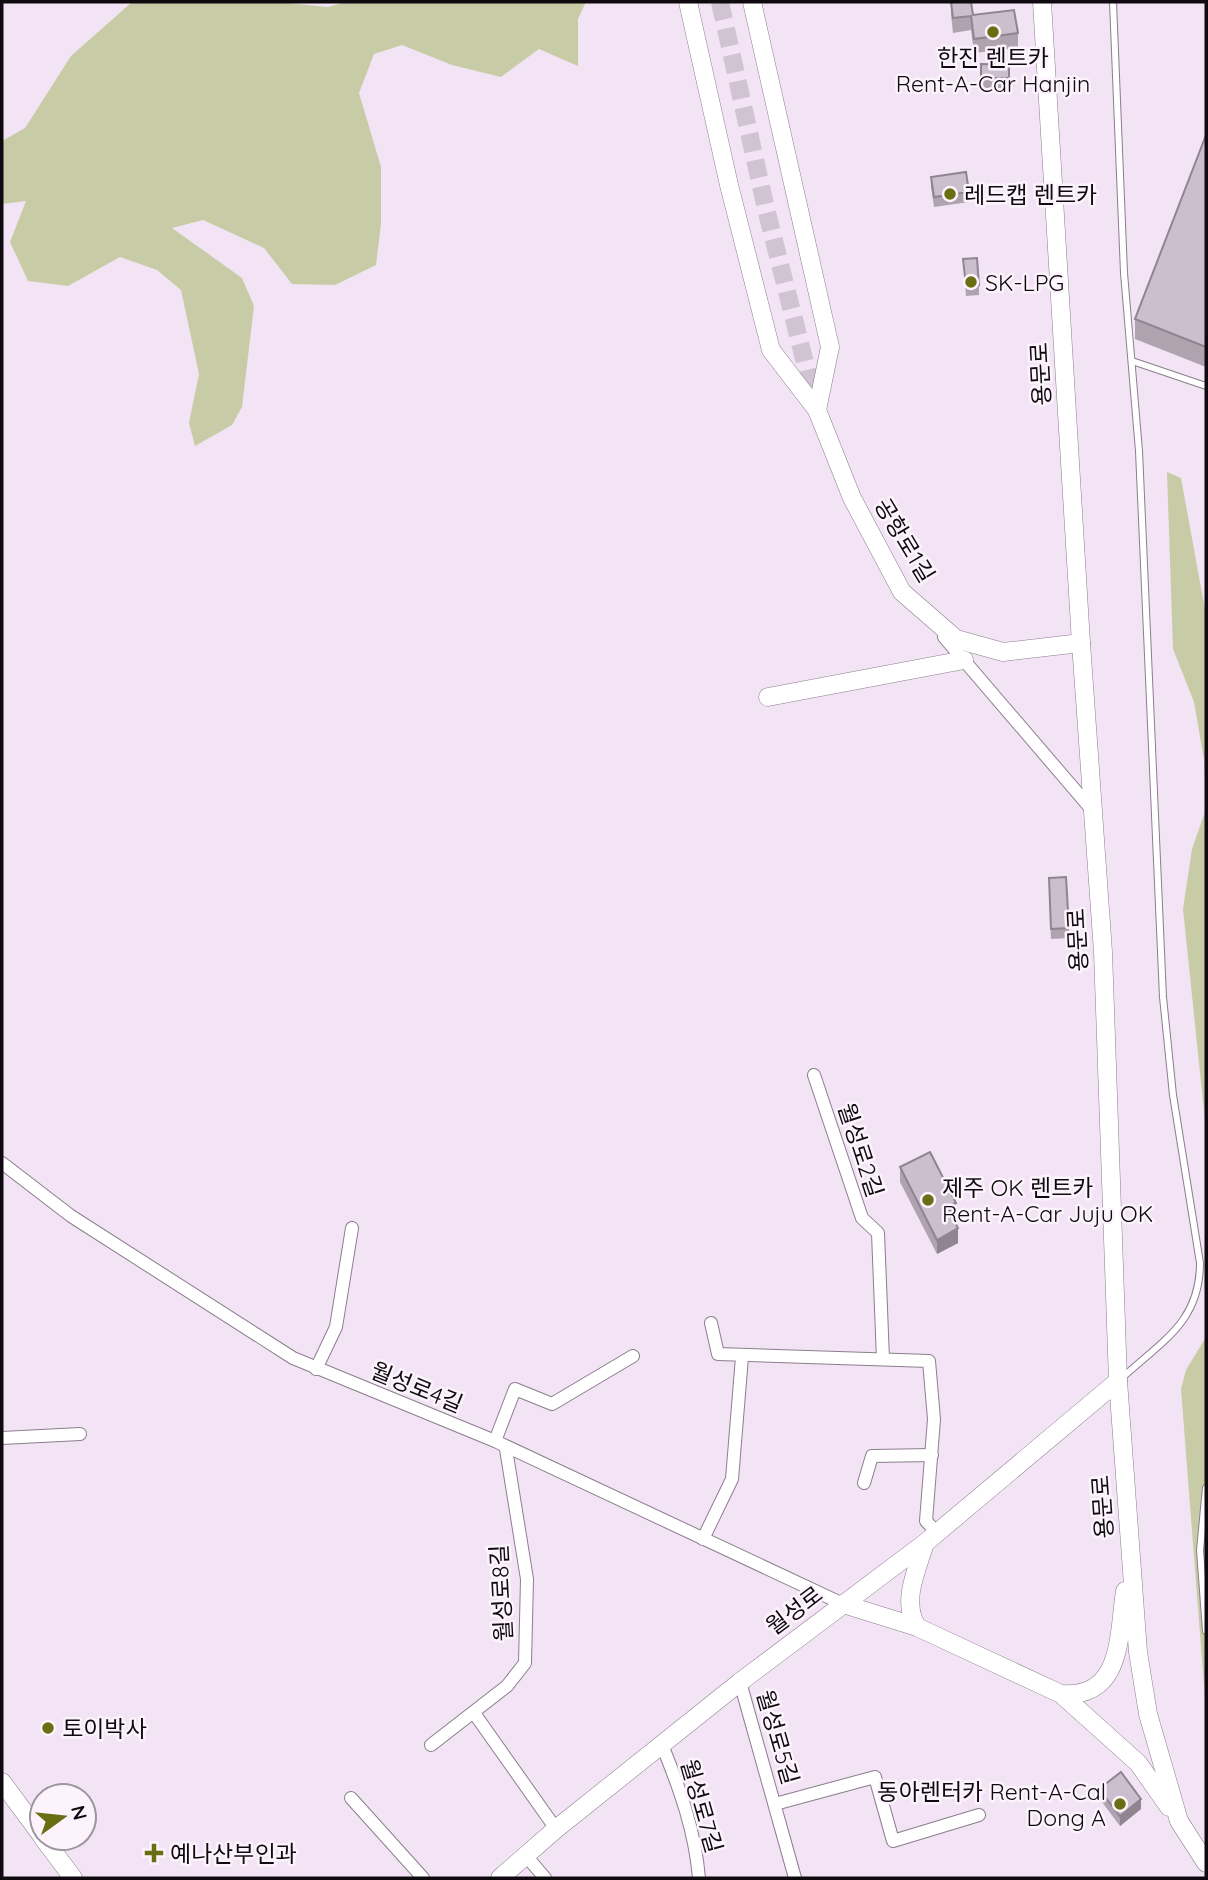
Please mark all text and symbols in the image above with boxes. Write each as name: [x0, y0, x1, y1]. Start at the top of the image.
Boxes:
marker: 한진 렌트카 Rent-A-Car Hanjin: [985, 24, 1001, 40]
place label: 한진 렌트카 Rent-A-Car Hanjin: [896, 43, 1090, 98]
place label: 레드캡 렌트카: [964, 180, 1097, 209]
marker: 레드캡 렌트카: [942, 186, 958, 202]
place label: SK-LPG: [985, 268, 1064, 297]
marker: SK-LPG: [963, 274, 979, 290]
street label: 용문로: [1024, 342, 1056, 406]
street label: 공항로1길: [869, 493, 941, 587]
street label: 용문로: [1061, 908, 1093, 972]
street label: 월성로2길: [832, 1099, 890, 1201]
place label: 제주 OK 렌트카 Rent-A-Car Juju OK: [942, 1173, 1153, 1228]
marker: 제주 OK 렌트카 Rent-A-Car Juju OK: [920, 1192, 936, 1208]
street label: 월성로4길: [367, 1355, 467, 1419]
street label: 용문로: [1085, 1474, 1119, 1540]
street label: 월성로8길: [484, 1544, 518, 1642]
street label: 월성로: [760, 1579, 828, 1641]
street label: 월성로5길: [751, 1686, 805, 1788]
place label: 토이박사: [62, 1714, 147, 1743]
marker: 토이박사: [40, 1720, 56, 1736]
street label: 월성로7길: [675, 1756, 729, 1856]
place label: 동아렌터카 Rent-A-Cal Dong A: [877, 1777, 1106, 1832]
north arrow: [28, 1782, 98, 1852]
marker: 동아렌터카 Rent-A-Cal Dong A: [1112, 1796, 1128, 1812]
text: N: [66, 1803, 93, 1822]
place label: 예나산부인과: [170, 1839, 297, 1868]
marker: 예나산부인과: [144, 1843, 164, 1863]

